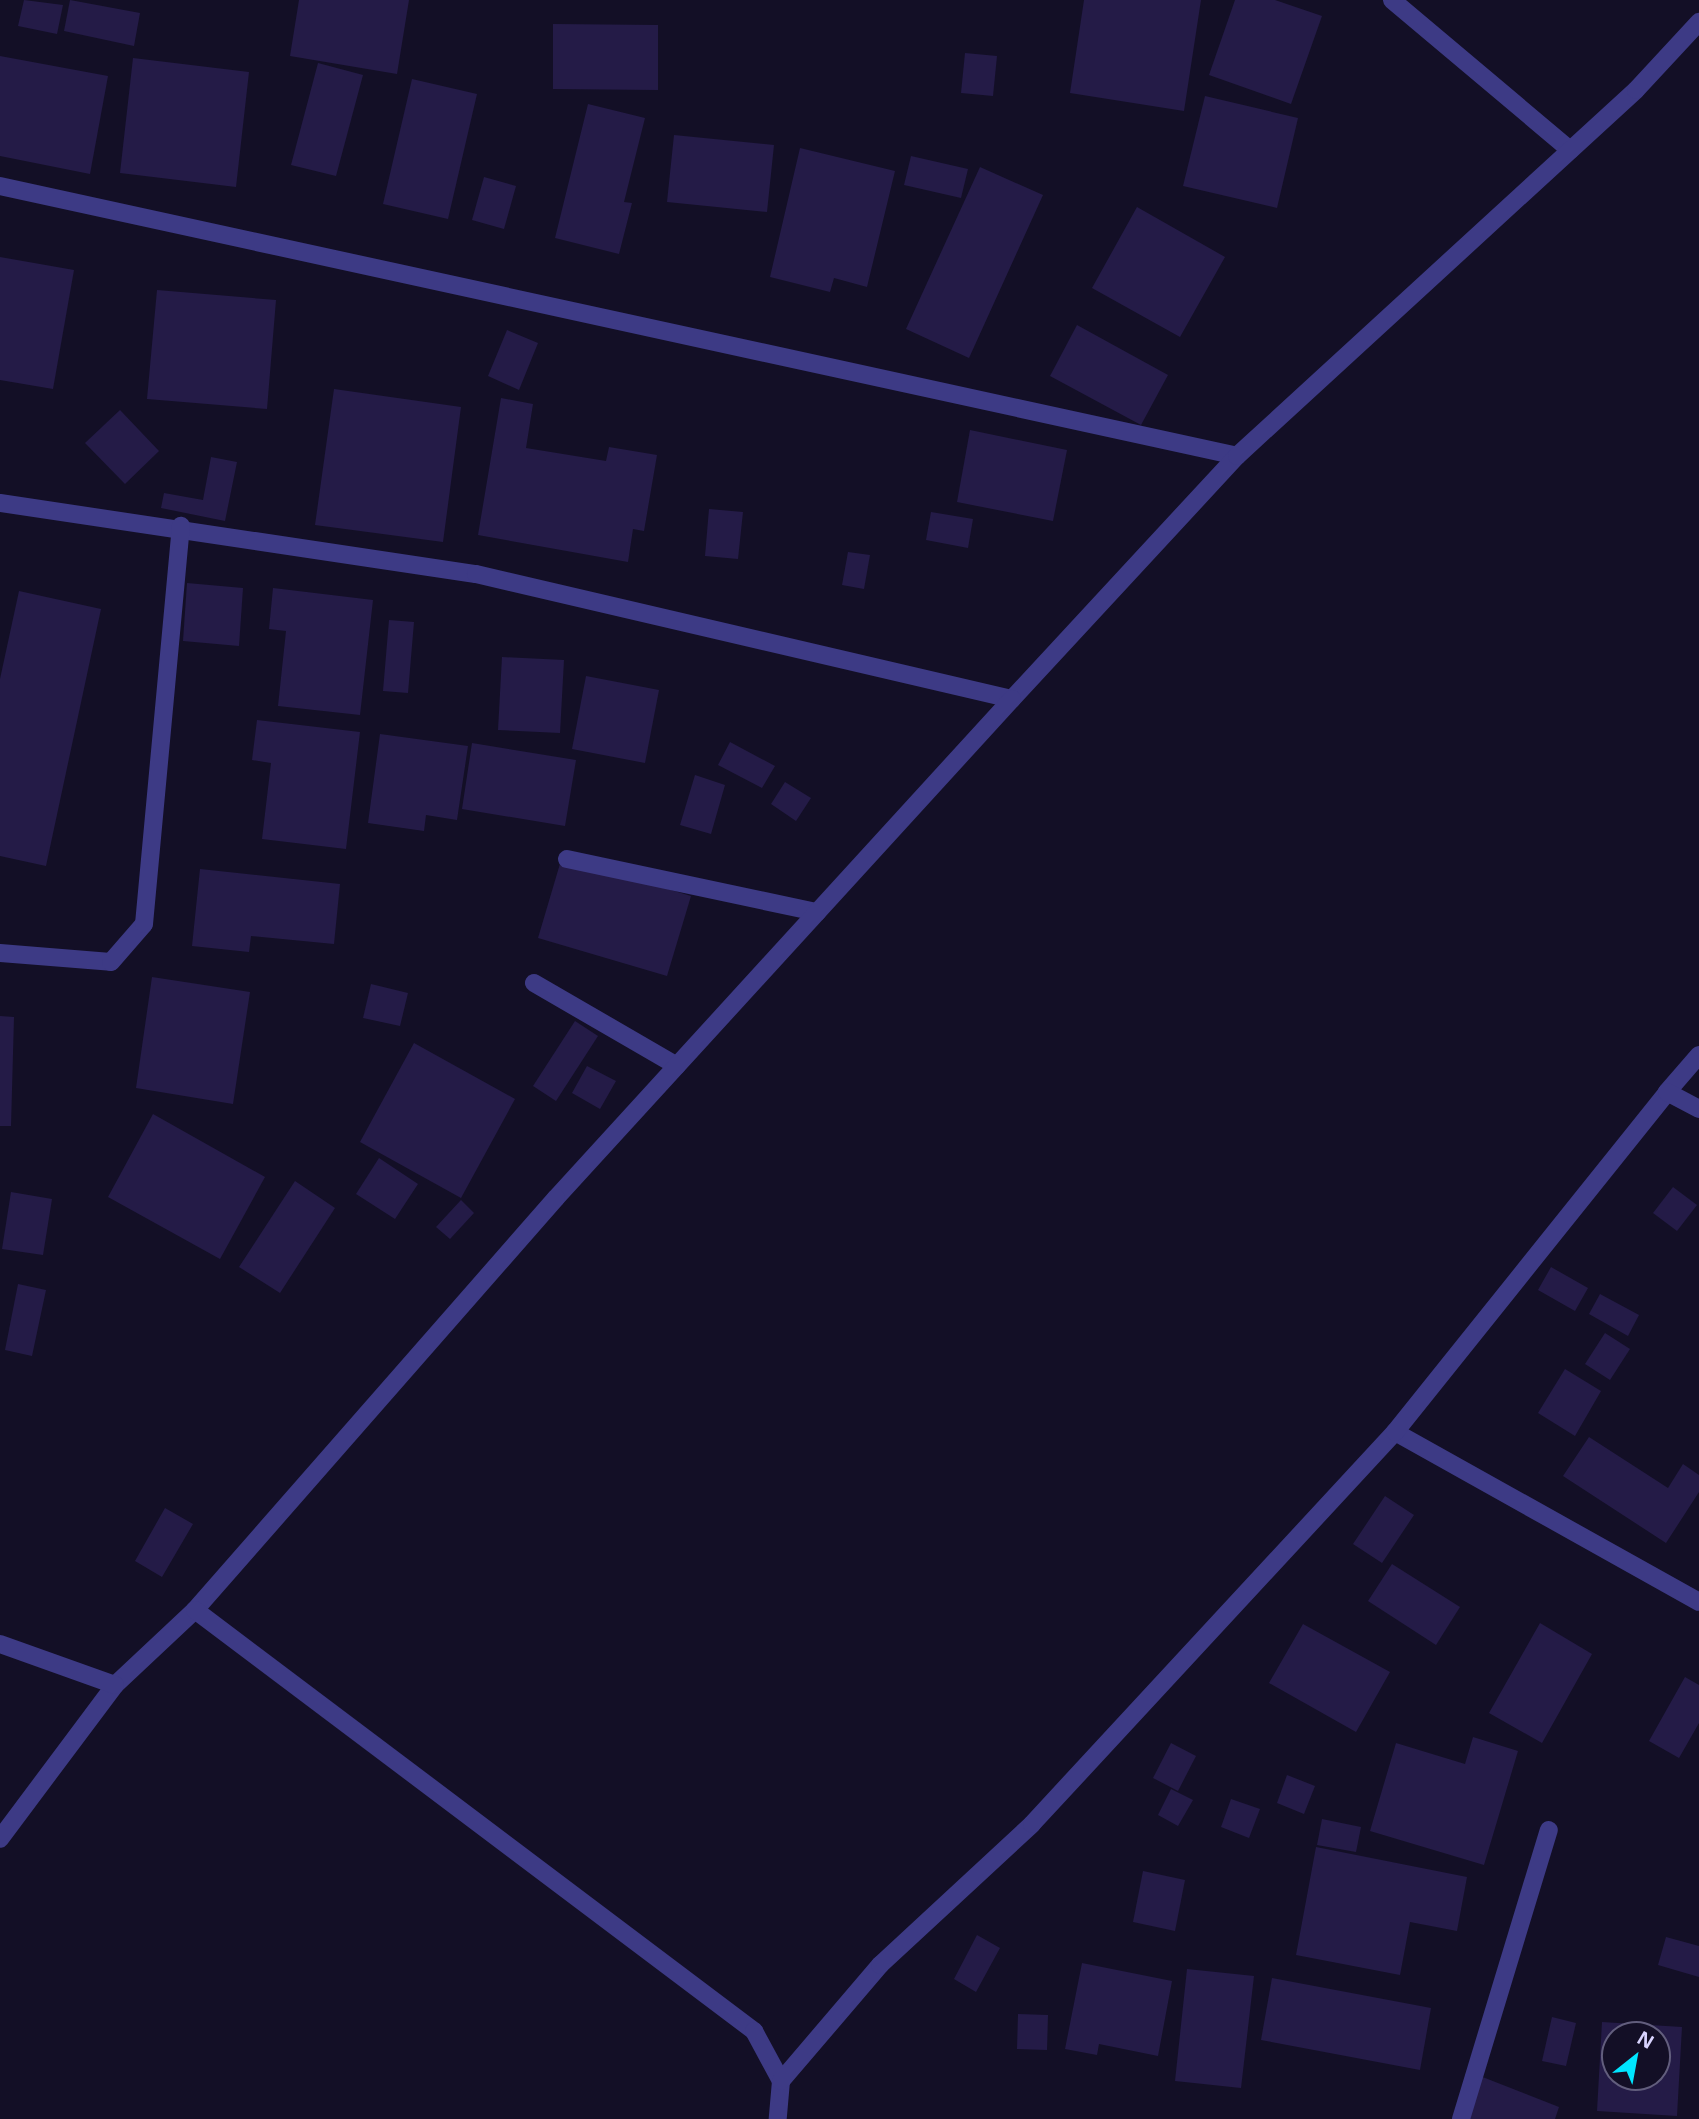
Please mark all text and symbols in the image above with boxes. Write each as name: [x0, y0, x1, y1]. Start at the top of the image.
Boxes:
north arrow: [1601, 2021, 1671, 2091]
text: N: [1632, 2025, 1659, 2055]

